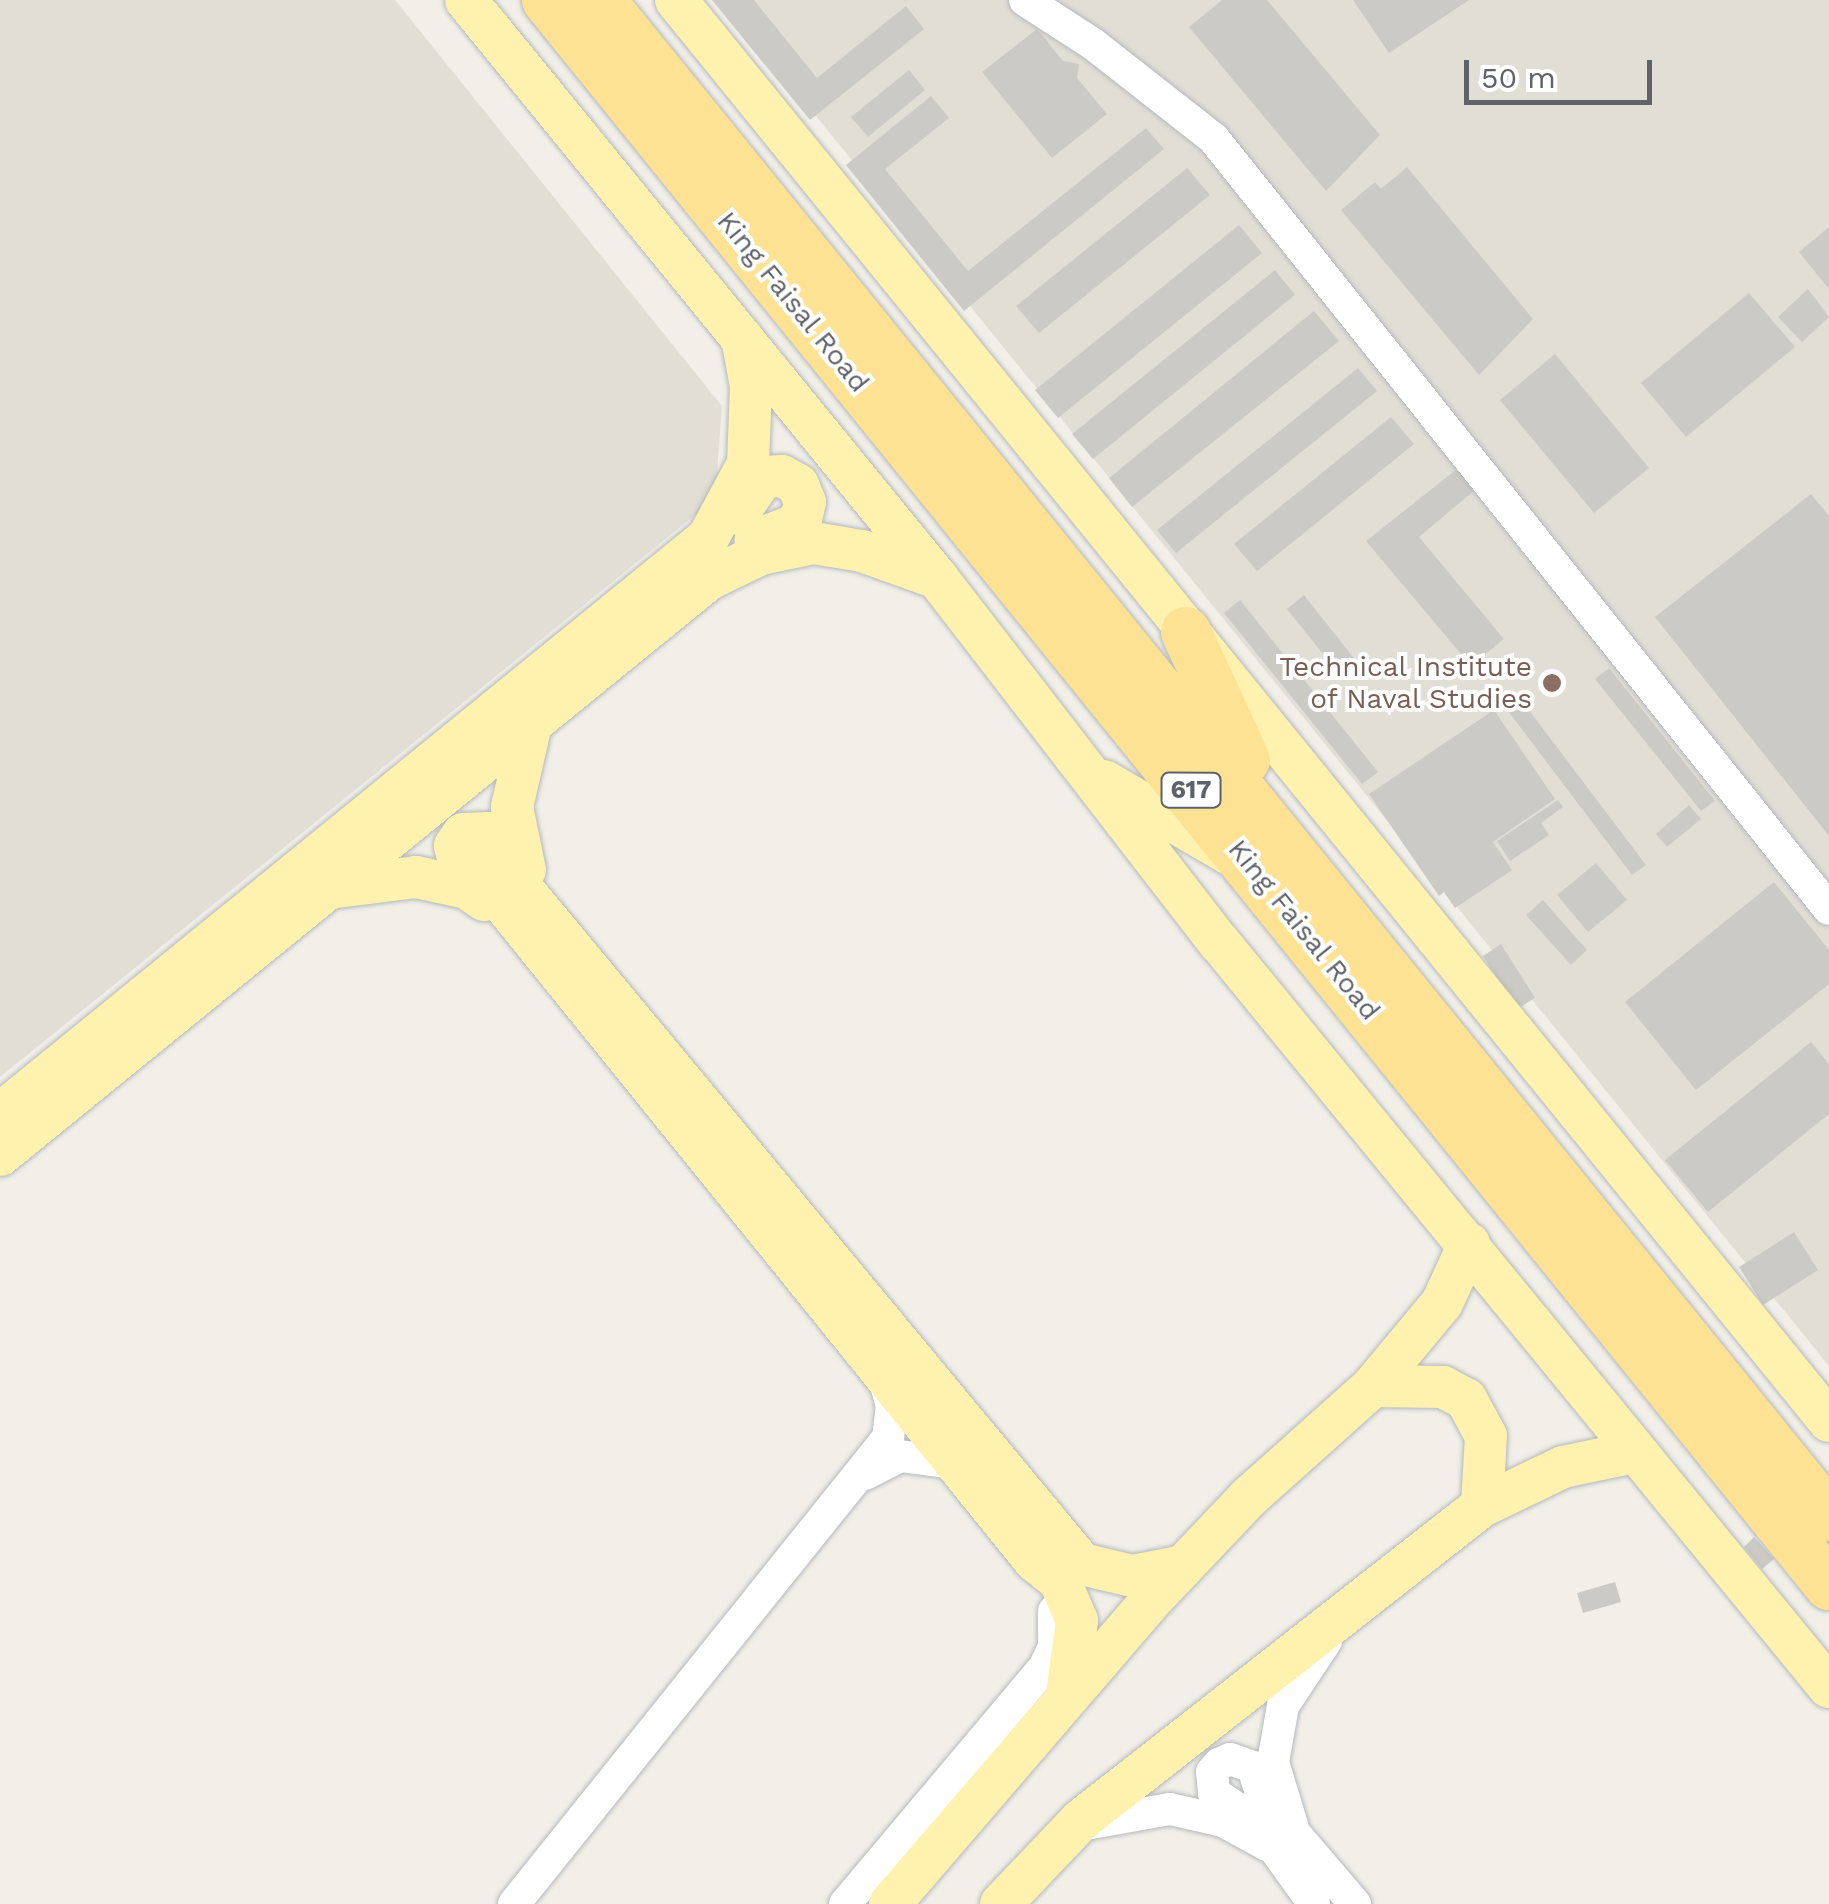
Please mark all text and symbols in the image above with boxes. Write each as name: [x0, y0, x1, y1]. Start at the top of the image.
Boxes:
scale bar: [1469, 40, 1656, 102]
text: 50 m: [1481, 60, 1556, 95]
street label: King Faisal Road: [710, 205, 876, 399]
place label: Technical Institute of Naval Studies: [1278, 650, 1532, 716]
marker: Technical Institute of Naval Studies: [1541, 672, 1563, 694]
road number: 617: [1158, 770, 1224, 810]
street label: King Faisal Road: [1221, 833, 1387, 1027]

